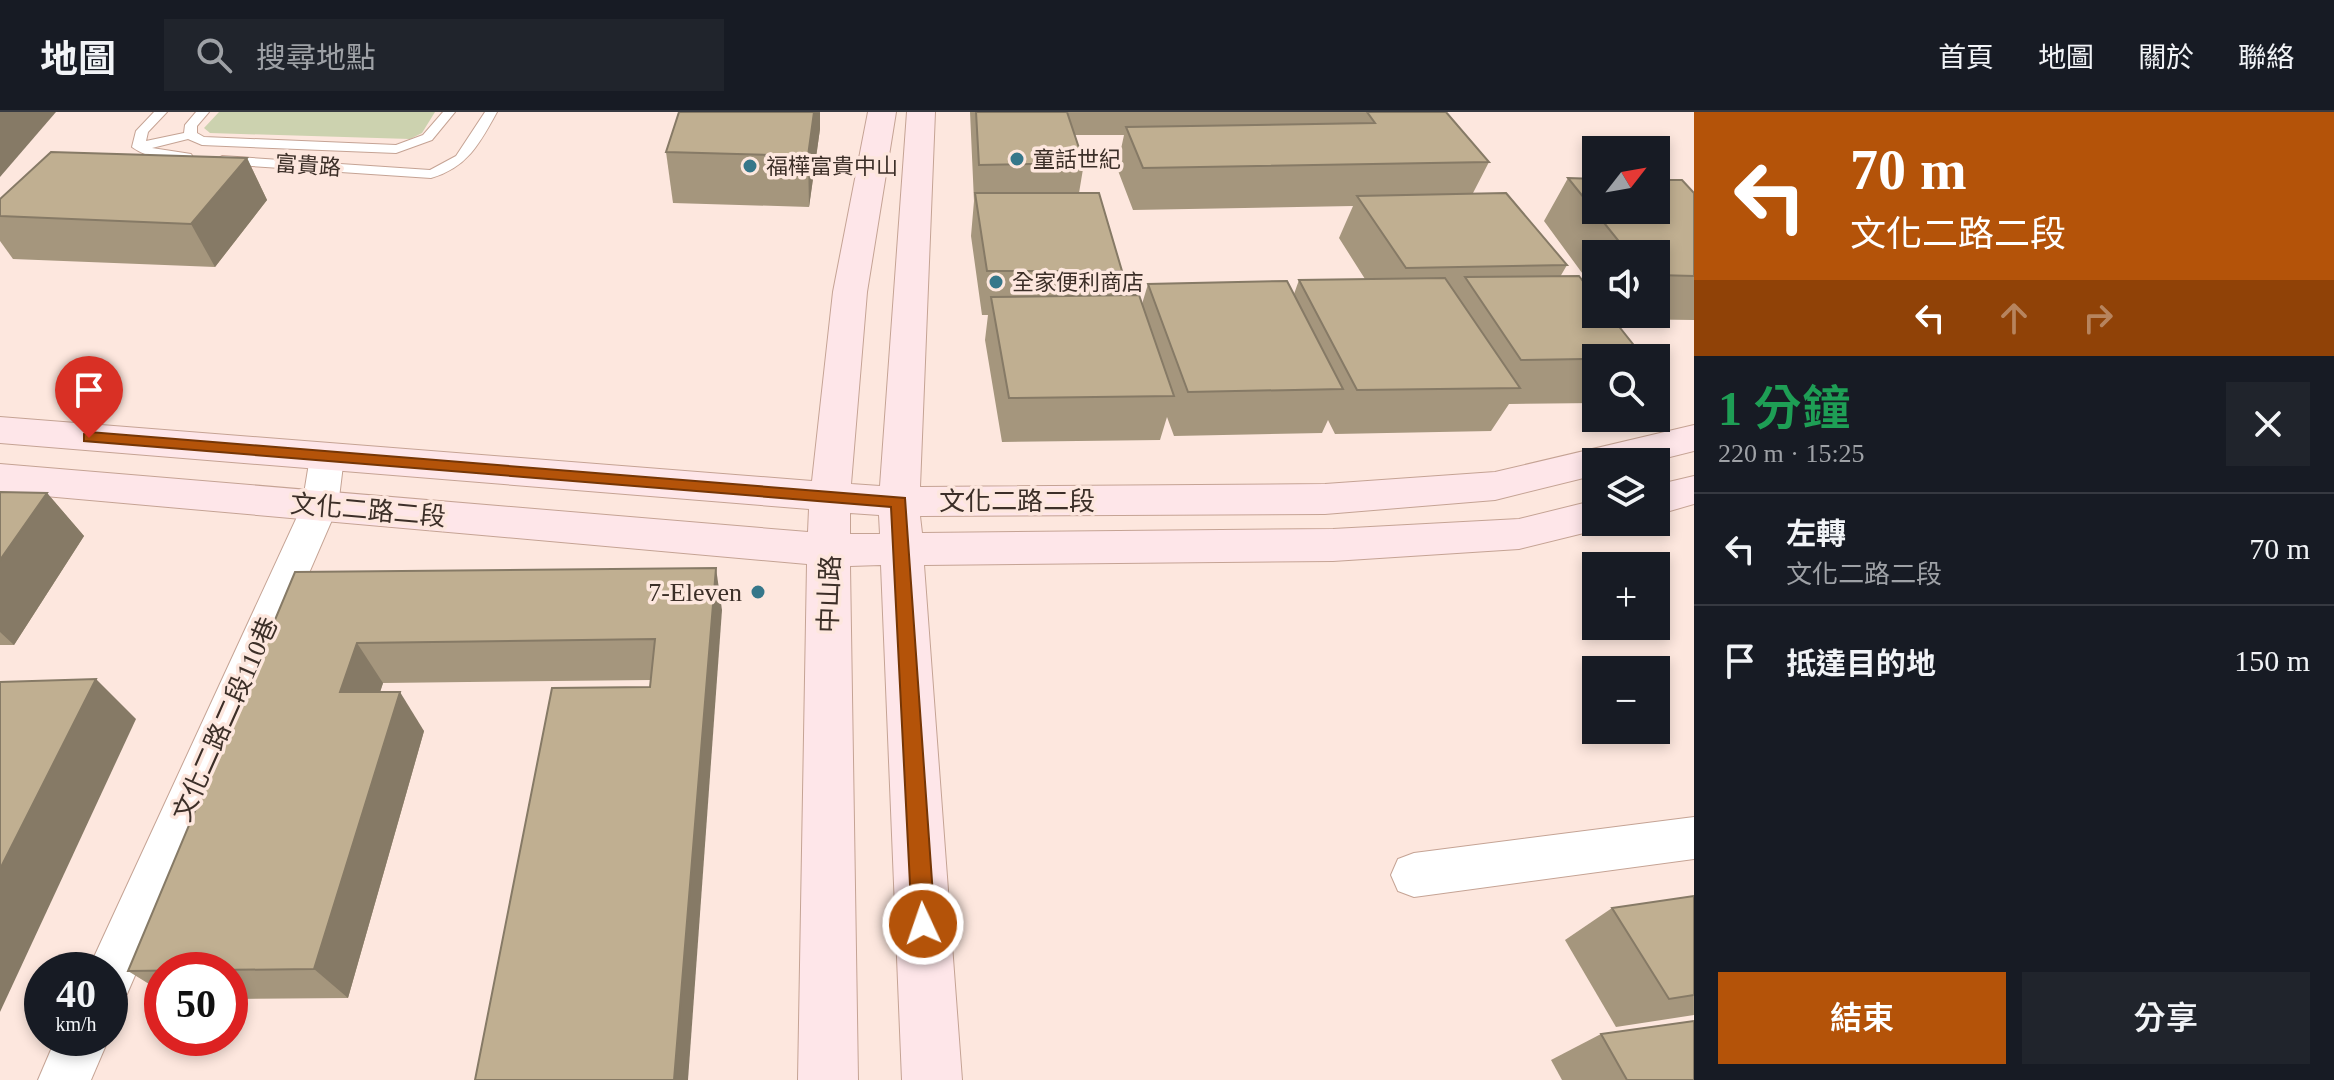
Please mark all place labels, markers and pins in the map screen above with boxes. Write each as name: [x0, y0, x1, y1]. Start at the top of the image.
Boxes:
place label: 童話世紀: [1033, 147, 1121, 172]
marker: 童話世紀: [1008, 150, 1026, 168]
place label: 福樺富貴中山: [766, 154, 898, 179]
marker: 福樺富貴中山: [741, 157, 759, 175]
place label: 全家便利商店: [1012, 270, 1144, 295]
marker: 全家便利商店: [987, 273, 1005, 291]
pin: [55, 356, 123, 438]
place label: 7-Eleven: [648, 578, 742, 607]
marker: 7-Eleven: [749, 583, 767, 601]

